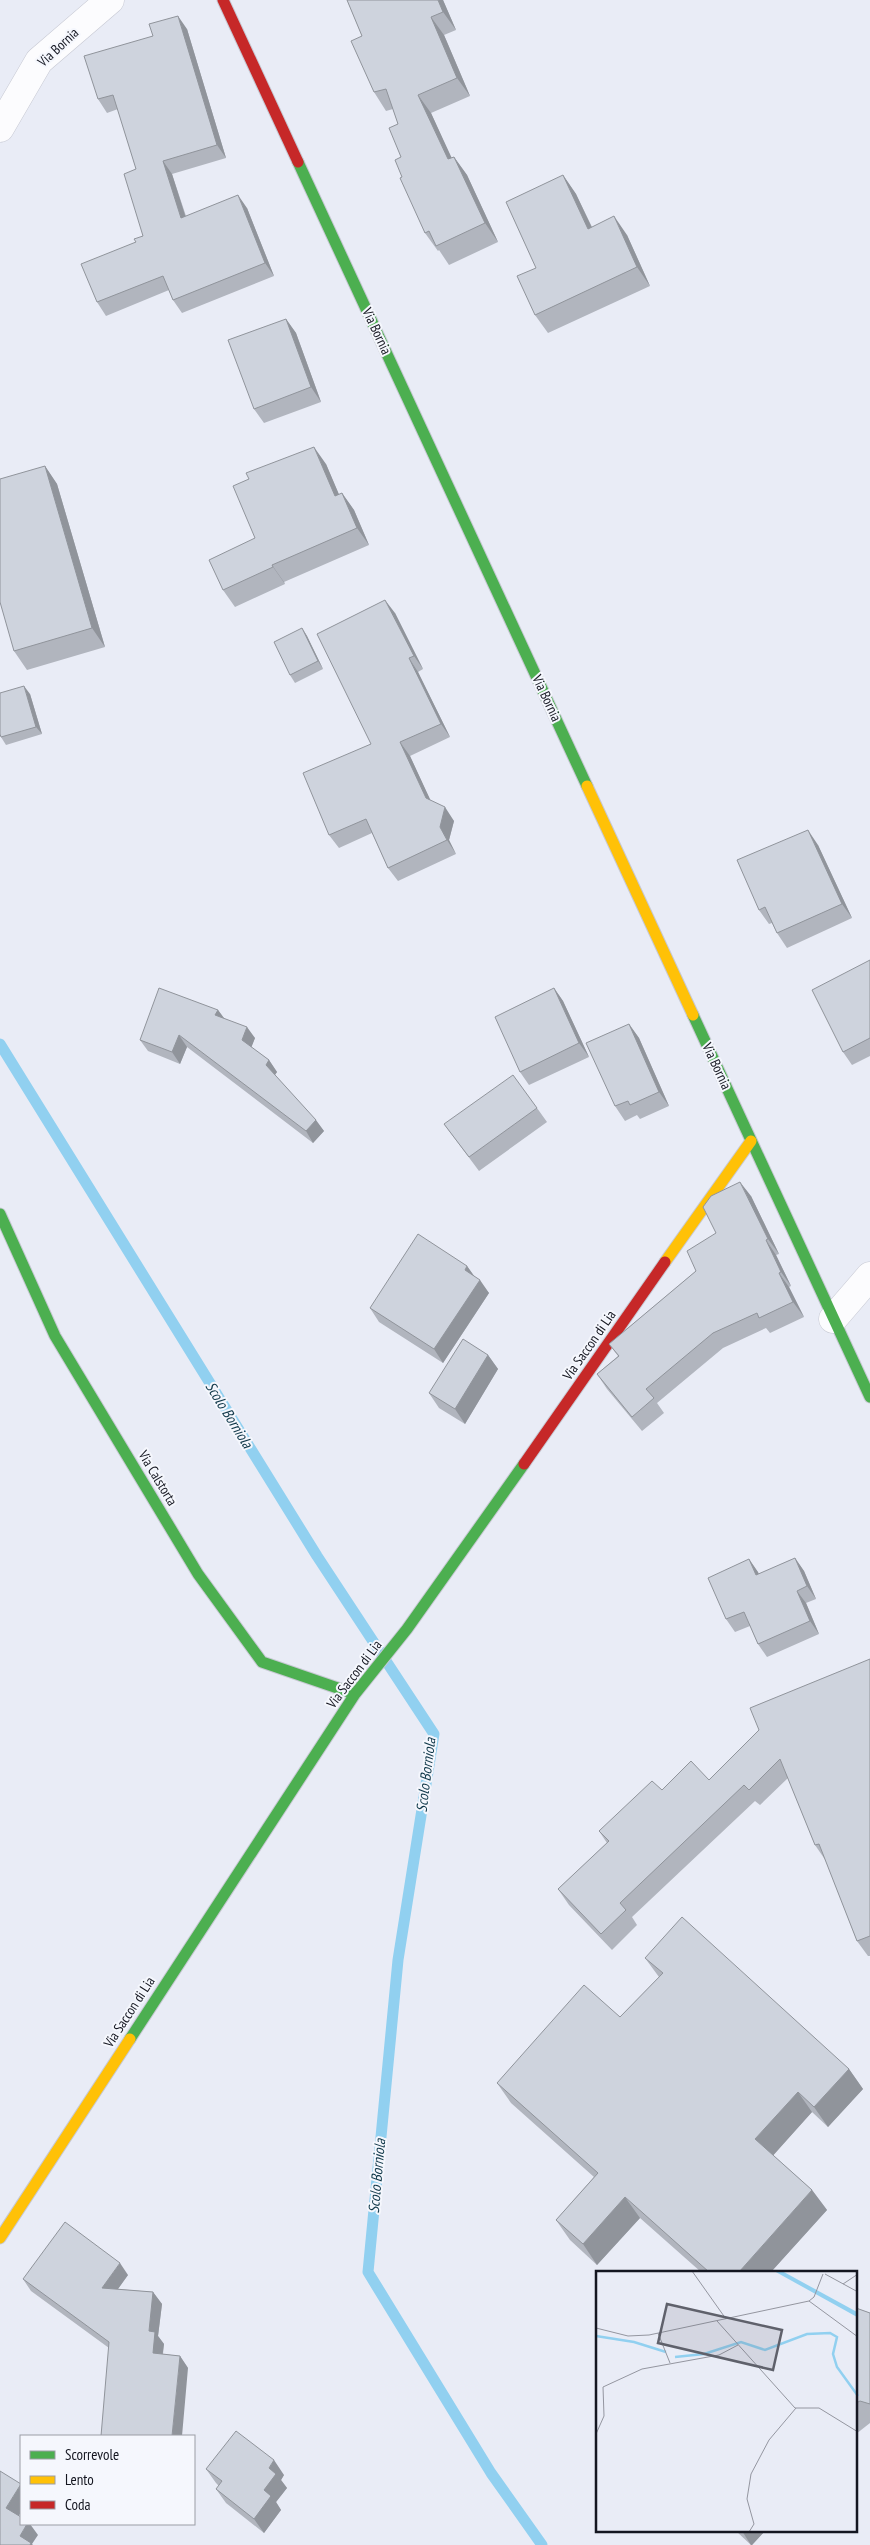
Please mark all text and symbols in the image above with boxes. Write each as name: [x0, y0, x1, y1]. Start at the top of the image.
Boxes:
street label: Via Bornia: [33, 24, 82, 71]
street label: Via Bornia: [358, 304, 396, 357]
street label: Via Bornia: [528, 671, 566, 724]
street label: Via Bornia: [698, 1039, 736, 1092]
street label: Via Saccon di Lia: [558, 1307, 620, 1384]
water label: Scolo Borniola: [202, 1378, 258, 1452]
street label: Via Calstorta: [134, 1446, 182, 1509]
street label: Via Saccon di Lia: [322, 1636, 386, 1713]
water label: Scolo Borniola: [412, 1736, 440, 1813]
street label: Via Saccon di Lia: [99, 1973, 159, 2052]
water label: Scolo Borniola: [364, 2137, 389, 2214]
inset map: [596, 2271, 858, 2532]
legend: [20, 2435, 195, 2525]
text: Scorrevole: [65, 2445, 119, 2464]
text: Lento: [65, 2470, 94, 2489]
text: Coda: [65, 2495, 90, 2514]

